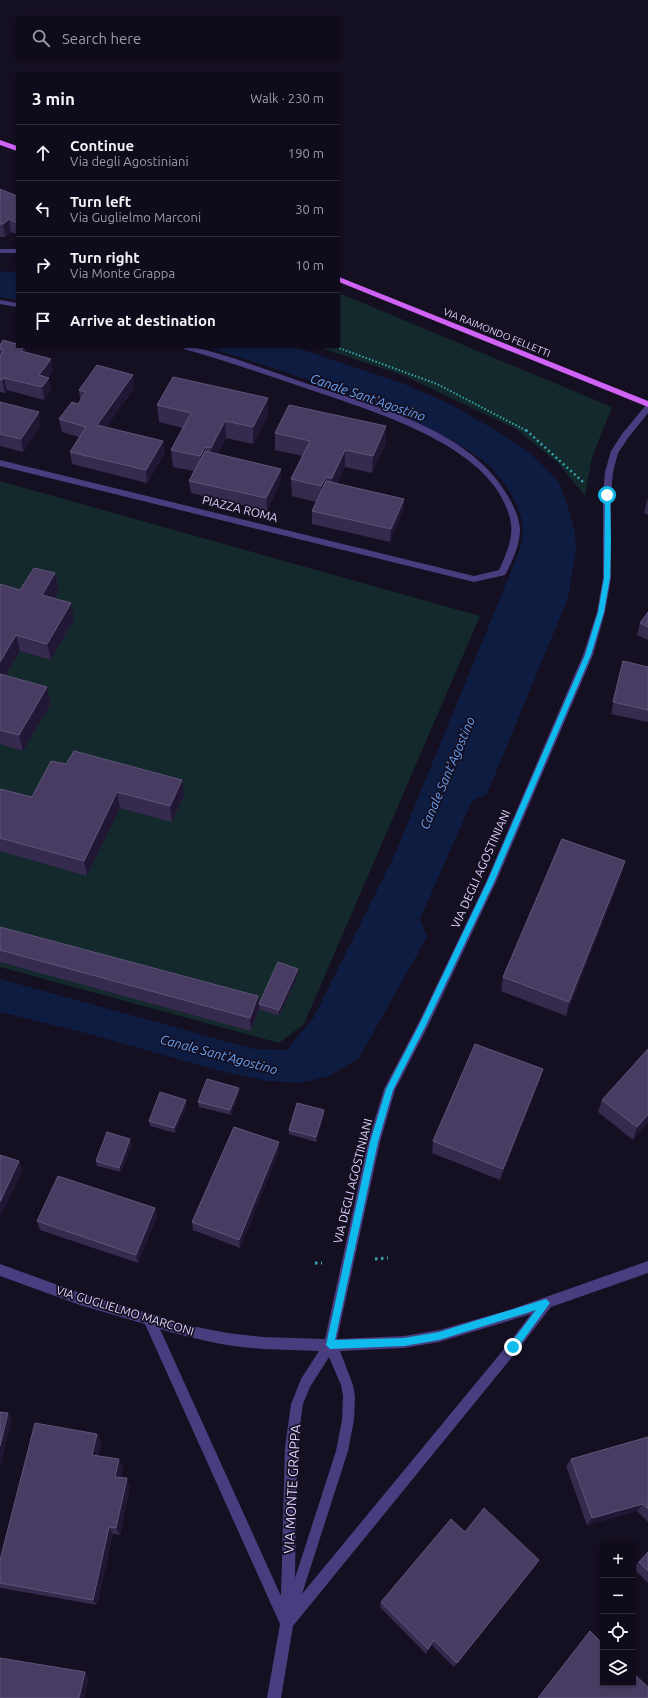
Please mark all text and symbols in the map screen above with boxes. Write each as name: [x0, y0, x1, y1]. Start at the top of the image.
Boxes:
search box: [16, 16, 340, 60]
icon: search: [30, 27, 52, 49]
text: Search here: [62, 30, 141, 47]
text: 3 min: [32, 89, 75, 108]
text: Walk · 230 m: [250, 91, 324, 105]
text: Continue: [70, 137, 134, 154]
icon: ahead: [32, 142, 54, 164]
text: 190 m: [288, 146, 324, 160]
text: Via degli Agostiniani: [70, 154, 189, 168]
text: Turn left: [70, 193, 131, 210]
icon: left: [32, 198, 54, 220]
text: 30 m: [295, 202, 324, 216]
text: Via Guglielmo Marconi: [70, 210, 201, 224]
text: Turn right: [70, 249, 140, 266]
icon: right: [32, 254, 54, 276]
text: 10 m: [295, 258, 324, 272]
text: Via Monte Grappa: [70, 266, 175, 280]
street label: VIA RAIMONDO FELLETTI: [442, 306, 552, 359]
icon: arrive: [32, 310, 54, 332]
text: Arrive at destination: [70, 312, 216, 329]
water label: Canale Sant'Agostino: [309, 371, 427, 423]
route start: [598, 486, 616, 504]
street label: PIAZZA ROMA: [201, 493, 280, 524]
water label: Canale Sant'Agostino: [417, 715, 477, 831]
street label: VIA DEGLI AGOSTINIANI: [449, 808, 513, 930]
water label: Canale Sant'Agostino: [159, 1032, 279, 1076]
street label: VIA DEGLI AGOSTINIANI: [331, 1117, 374, 1245]
street label: VIA GUGLIELMO MARCONI: [55, 1283, 196, 1338]
route end: [504, 1338, 522, 1356]
street label: VIA MONTE GRAPPA: [281, 1424, 303, 1554]
map controls: [600, 1542, 636, 1686]
button: +: [600, 1542, 636, 1578]
button: −: [600, 1578, 636, 1614]
button: locate: [600, 1614, 636, 1650]
button: layers: [600, 1650, 636, 1686]

